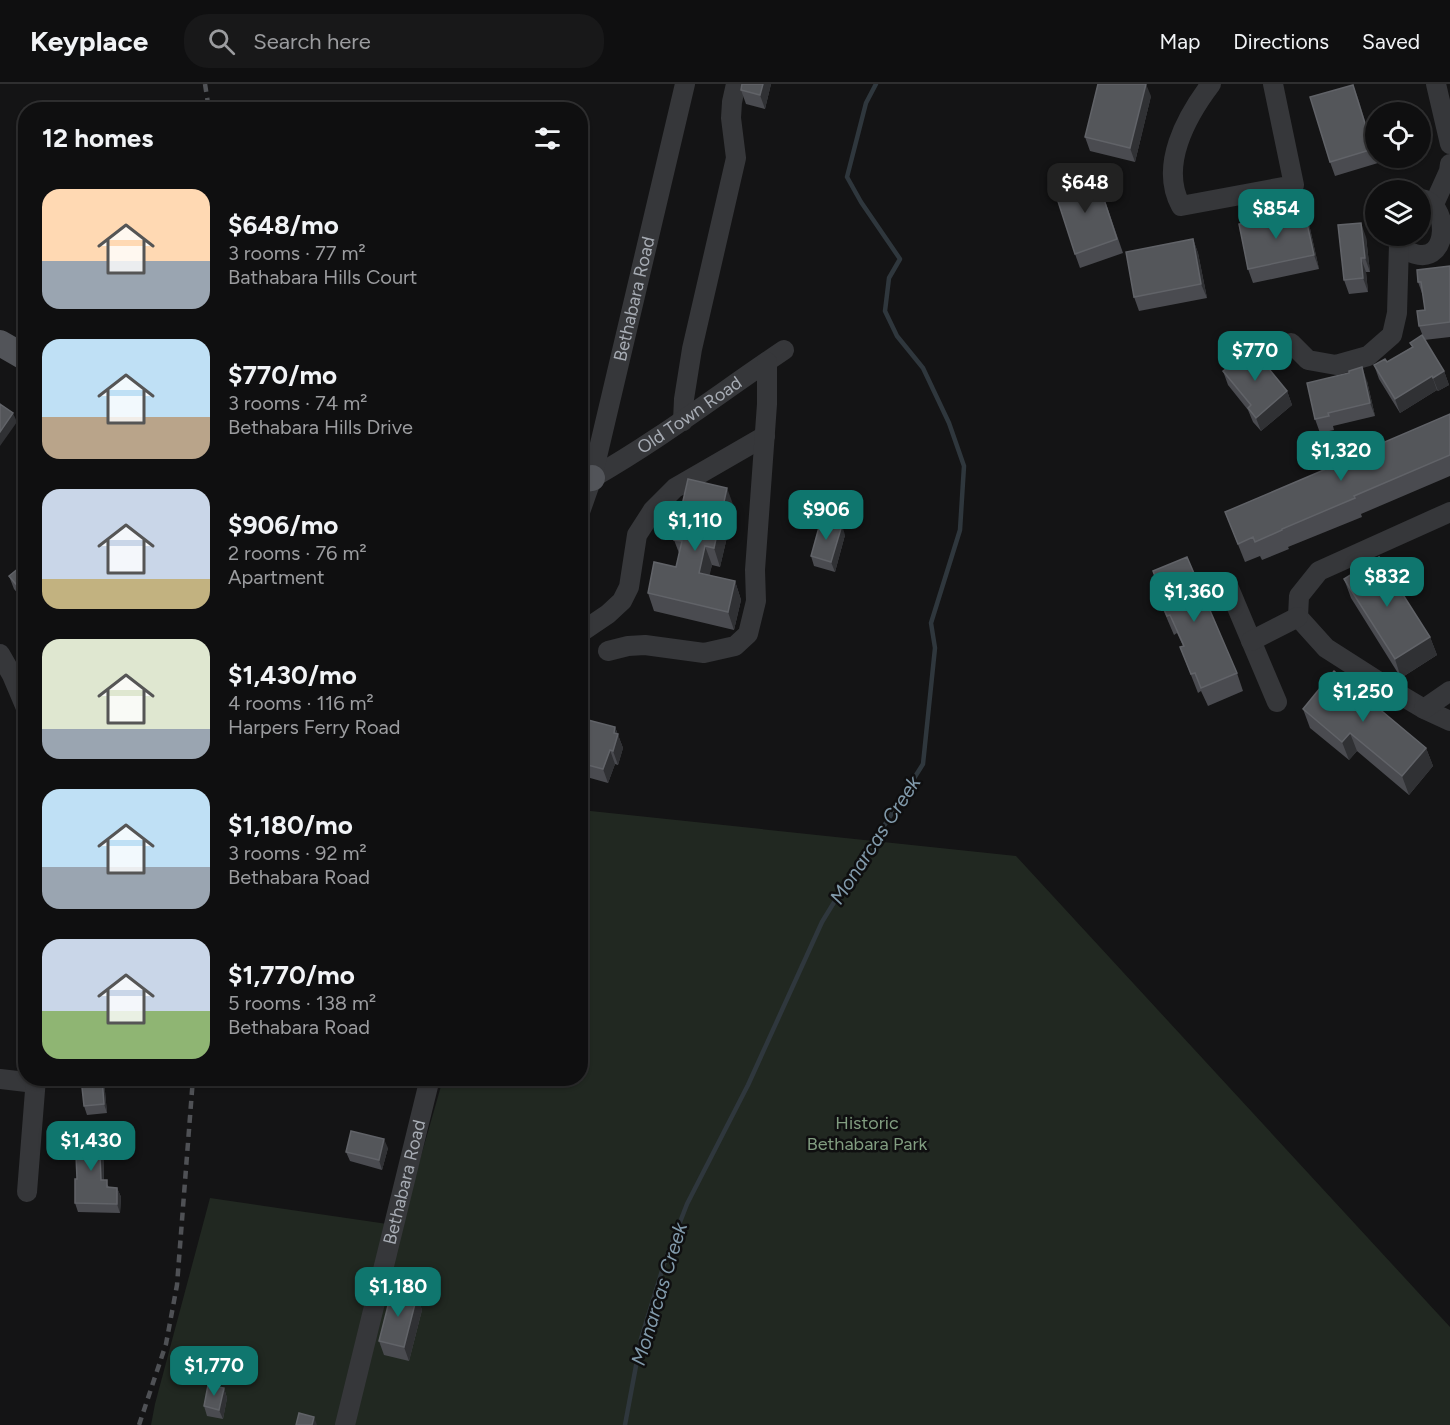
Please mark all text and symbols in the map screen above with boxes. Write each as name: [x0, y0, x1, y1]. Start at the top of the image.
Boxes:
search box: [184, 14, 604, 68]
text: Keyplace: [30, 24, 148, 58]
icon: search: [205, 25, 238, 58]
text: Search here: [253, 28, 371, 55]
text: Map: [1159, 29, 1200, 54]
text: Directions: [1233, 29, 1329, 54]
text: Saved: [1362, 29, 1420, 54]
map controls: [1365, 102, 1431, 246]
button: locate: [1365, 102, 1431, 168]
text: 12 homes: [42, 122, 153, 154]
icon: filters: [531, 122, 564, 155]
pin: $648: [1049, 163, 1121, 214]
text: $648: [1061, 170, 1109, 194]
button: layers: [1365, 180, 1431, 246]
pin: $854: [1240, 189, 1312, 240]
text: $854: [1252, 196, 1300, 220]
text: $648/mo: [228, 209, 339, 241]
icon: home: [90, 213, 162, 285]
street label: Bethabara Road: [609, 234, 660, 364]
text: 3 rooms · 77 m²: [228, 241, 366, 265]
text: Bathabara Hills Court: [228, 265, 417, 289]
pin: $770: [1219, 331, 1291, 382]
text: $770: [1232, 338, 1278, 362]
text: $770/mo: [228, 359, 337, 391]
icon: home: [90, 363, 162, 435]
street label: Old Town Road: [633, 372, 746, 459]
text: 3 rooms · 74 m²: [228, 391, 367, 415]
text: Bethabara Hills Drive: [228, 415, 413, 439]
pin: $1,320: [1292, 431, 1390, 482]
text: $1,320: [1311, 438, 1371, 462]
pin: $906: [790, 490, 862, 541]
text: $906: [802, 497, 850, 521]
pin: $1,110: [646, 501, 744, 552]
text: $1,110: [668, 508, 722, 532]
text: $906/mo: [228, 509, 338, 541]
icon: home: [90, 513, 162, 585]
text: 2 rooms · 76 m²: [228, 541, 367, 565]
pin: $832: [1351, 557, 1423, 608]
text: $832: [1364, 564, 1410, 588]
text: Apartment: [228, 565, 325, 589]
pin: $1,360: [1145, 572, 1243, 623]
text: $1,360: [1164, 579, 1224, 603]
text: $1,430/mo: [228, 659, 357, 691]
icon: home: [90, 663, 162, 735]
pin: $1,250: [1314, 672, 1412, 723]
text: $1,250: [1333, 679, 1393, 703]
text: 4 rooms · 116 m²: [228, 691, 374, 715]
text: Harpers Ferry Road: [228, 715, 400, 739]
water label: Monarcas Creek: [825, 770, 926, 909]
text: $1,180/mo: [228, 809, 353, 841]
icon: home: [90, 813, 162, 885]
text: 3 rooms · 92 m²: [228, 841, 367, 865]
text: Bethabara Road: [228, 865, 370, 889]
text: $1,770/mo: [228, 959, 355, 991]
icon: home: [90, 963, 162, 1035]
text: 5 rooms · 138 m²: [228, 991, 376, 1015]
text: Bethabara Road: [228, 1015, 370, 1039]
park label: Historic Bethabara Park: [807, 1112, 928, 1155]
street label: Bethabara Road: [379, 1117, 430, 1247]
pin: $1,430: [42, 1121, 140, 1172]
text: $1,430: [60, 1128, 122, 1152]
water label: Monarcas Creek: [626, 1218, 692, 1368]
pin: $1,180: [349, 1267, 447, 1318]
text: $1,180: [369, 1274, 427, 1298]
pin: $1,770: [165, 1346, 263, 1397]
text: $1,770: [184, 1353, 244, 1377]

